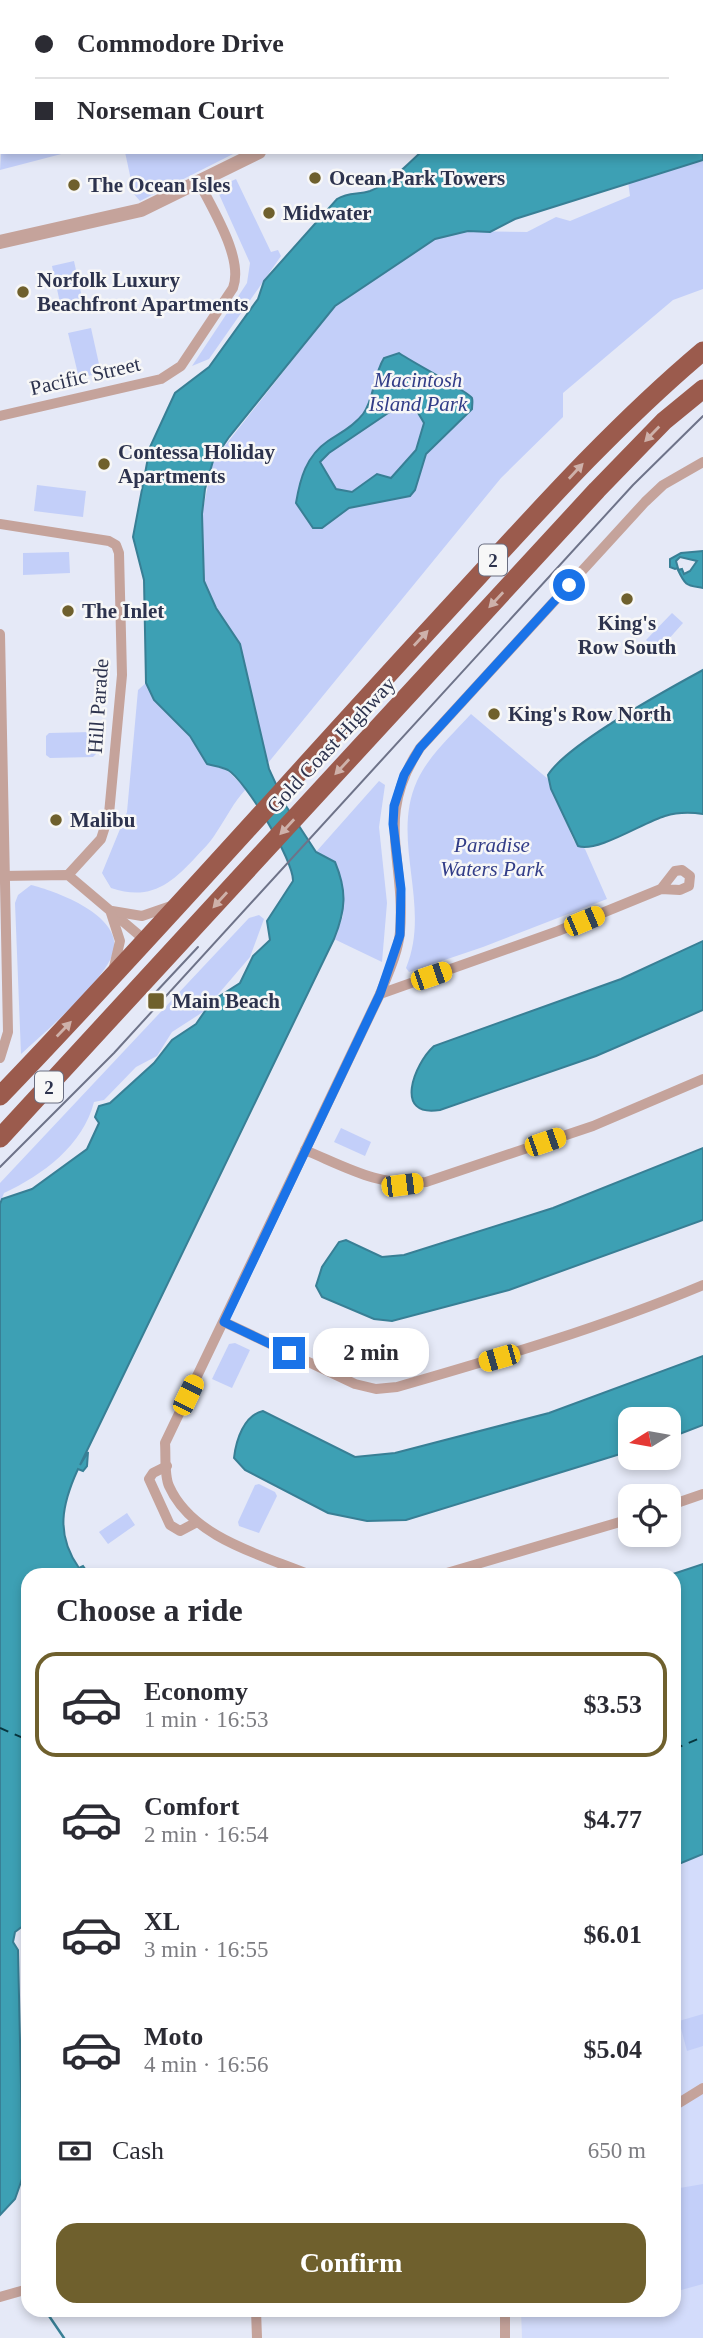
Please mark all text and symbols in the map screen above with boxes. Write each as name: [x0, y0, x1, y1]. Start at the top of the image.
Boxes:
text: Commodore Drive: [77, 29, 284, 58]
text: Norseman Court: [77, 96, 264, 125]
place label: Ocean Park Towers: [329, 166, 505, 190]
marker: Ocean Park Towers: [307, 170, 323, 186]
place label: The Ocean Isles: [88, 173, 230, 197]
marker: The Ocean Isles: [66, 177, 82, 193]
place label: Midwater: [283, 201, 372, 225]
marker: Midwater: [261, 205, 277, 221]
place label: Norfolk Luxury Beachfront Apartments: [37, 268, 248, 316]
marker: Norfolk Luxury Beachfront Apartments: [15, 284, 31, 300]
street label: Pacific Street: [27, 352, 143, 400]
park label: Macintosh Island Park: [368, 368, 468, 416]
one-way arrow: [643, 425, 660, 442]
place label: Contessa Holiday Apartments: [118, 440, 275, 488]
marker: Contessa Holiday Apartments: [96, 456, 112, 472]
one-way arrow: [567, 463, 583, 480]
road number: 2: [479, 544, 507, 576]
route start: [553, 569, 585, 601]
one-way arrow: [488, 591, 504, 609]
marker: King's Row South: [619, 591, 635, 607]
place label: The Inlet: [82, 599, 164, 623]
marker: The Inlet: [60, 603, 76, 619]
place label: King's Row South: [578, 611, 677, 659]
one-way arrow: [413, 629, 429, 647]
street label: Hill Parade: [83, 658, 113, 754]
street label: Gold Coast Highway: [262, 672, 401, 818]
place label: King's Row North: [508, 702, 672, 726]
marker: King's Row North: [486, 706, 502, 722]
one-way arrow: [334, 758, 350, 776]
place label: Malibu: [70, 808, 136, 832]
marker: Malibu: [48, 812, 64, 828]
one-way arrow: [279, 818, 295, 835]
park label: Paradise Waters Park: [440, 833, 544, 881]
one-way arrow: [212, 891, 228, 909]
car: [561, 903, 608, 939]
car: [408, 959, 455, 993]
place label: Main Beach: [172, 989, 280, 1013]
marker: Main Beach: [146, 991, 166, 1011]
one-way arrow: [56, 1021, 72, 1038]
road number: 2: [35, 1072, 63, 1102]
car: [522, 1125, 569, 1159]
car: [380, 1172, 425, 1198]
callout: 2 min: [314, 1328, 429, 1378]
route end: [273, 1337, 305, 1369]
text: 2 min: [343, 1340, 399, 1365]
car: [476, 1342, 523, 1374]
car: [170, 1372, 207, 1418]
north arrow: [618, 1407, 681, 1470]
map controls: [618, 1407, 681, 1547]
button: locate: [618, 1484, 681, 1547]
text: Choose a ride: [56, 1592, 243, 1628]
icon: car: [60, 1673, 123, 1736]
text: Economy: [144, 1677, 248, 1706]
text: $3.53: [584, 1690, 642, 1719]
text: 1 min · 16:53: [144, 1707, 269, 1732]
icon: car: [60, 1788, 123, 1851]
text: Comfort: [144, 1792, 239, 1821]
text: $4.77: [584, 1805, 642, 1834]
text: 2 min · 16:54: [144, 1822, 269, 1847]
icon: car: [60, 1903, 123, 1966]
text: XL: [144, 1907, 180, 1936]
text: $6.01: [584, 1920, 642, 1949]
text: 3 min · 16:55: [144, 1937, 269, 1962]
icon: car: [60, 2018, 123, 2081]
text: Moto: [144, 2022, 203, 2051]
text: $5.04: [584, 2035, 642, 2064]
text: 4 min · 16:56: [144, 2052, 269, 2077]
icon: cash: [56, 2132, 94, 2170]
text: Cash: [112, 2136, 164, 2165]
text: 650 m: [588, 2138, 646, 2163]
button: Confirm: [56, 2223, 646, 2303]

